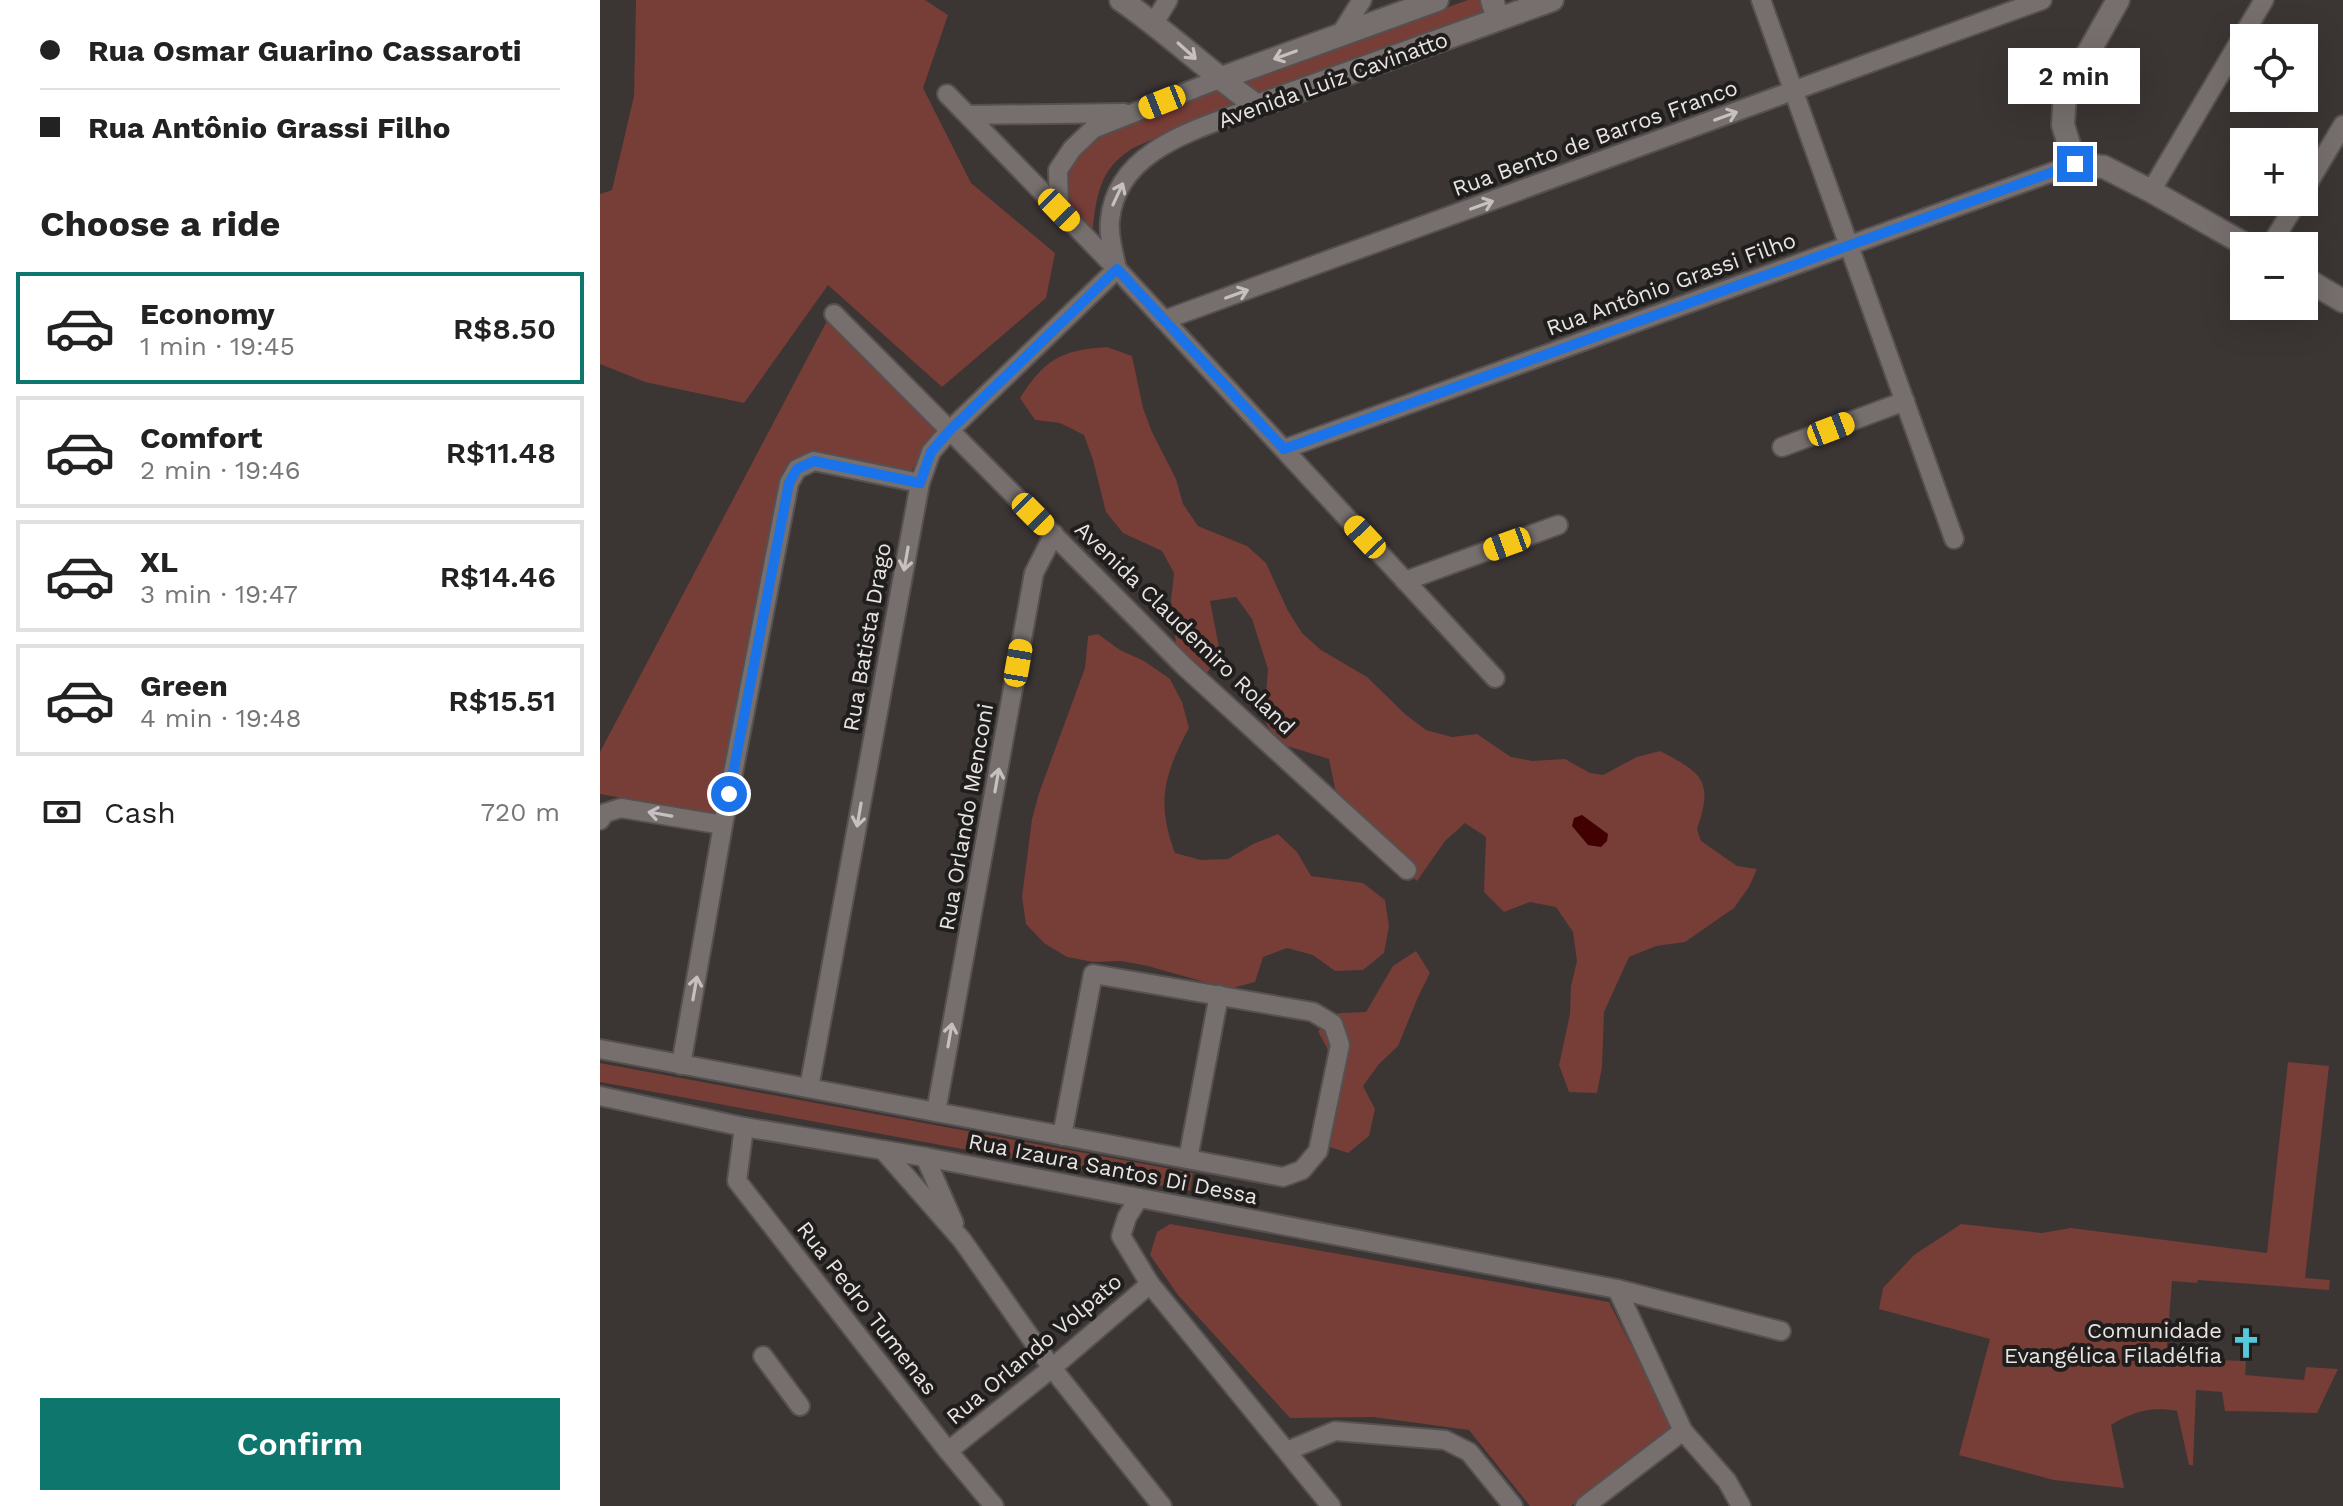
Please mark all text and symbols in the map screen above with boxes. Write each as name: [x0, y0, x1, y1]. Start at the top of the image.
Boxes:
map controls: [2230, 24, 2318, 320]
button: locate: [2230, 24, 2318, 112]
street label: Avenida Luiz Cavinatto: [1215, 27, 1451, 133]
text: Rua Osmar Guarino Cassaroti: [88, 33, 521, 68]
one-way arrow: [1176, 41, 1196, 59]
callout: 2 min: [2009, 48, 2141, 104]
one-way arrow: [1273, 49, 1298, 63]
text: 2 min: [2038, 61, 2110, 91]
street label: Rua Bento de Barros Franco: [1449, 75, 1741, 201]
car: [1135, 82, 1189, 122]
one-way arrow: [1713, 107, 1738, 122]
text: Rua Antônio Grassi Filho: [88, 110, 450, 145]
button: +: [2230, 128, 2318, 216]
route end: [2057, 146, 2093, 182]
one-way arrow: [1111, 183, 1126, 206]
car: [1034, 184, 1084, 236]
one-way arrow: [1469, 196, 1494, 211]
text: Choose a ride: [40, 203, 280, 245]
street label: Rua Antônio Grassi Filho: [1543, 227, 1799, 341]
button: −: [2230, 232, 2318, 320]
one-way arrow: [1224, 285, 1249, 300]
icon: car: [44, 292, 116, 364]
text: Economy: [140, 296, 275, 331]
text: R$8.50: [453, 311, 556, 346]
text: 1 min · 19:45: [140, 331, 295, 361]
car: [1804, 409, 1858, 449]
icon: car: [44, 416, 116, 488]
text: Comfort: [140, 420, 262, 455]
text: R$11.48: [446, 435, 556, 470]
text: 2 min · 19:46: [140, 455, 300, 485]
car: [1008, 489, 1058, 539]
car: [1340, 511, 1390, 563]
street label: Avenida Claudemiro Roland: [1070, 516, 1300, 740]
car: [1480, 525, 1534, 563]
icon: car: [44, 540, 116, 612]
street label: Rua Batista Drago: [838, 541, 896, 733]
text: XL: [140, 544, 178, 579]
one-way arrow: [897, 546, 912, 572]
text: R$14.46: [440, 559, 556, 594]
text: 3 min · 19:47: [140, 579, 298, 609]
car: [1002, 637, 1034, 689]
icon: car: [44, 664, 116, 736]
text: Green: [140, 668, 228, 703]
text: R$15.51: [448, 683, 556, 718]
street label: Rua Orlando Menconi: [934, 702, 998, 932]
text: 4 min · 19:48: [140, 703, 301, 733]
one-way arrow: [990, 767, 1005, 793]
route start: [711, 776, 747, 812]
icon: cash: [40, 790, 84, 834]
text: Cash: [104, 795, 176, 830]
text: 720 m: [480, 797, 560, 827]
one-way arrow: [850, 802, 865, 827]
one-way arrow: [647, 806, 673, 821]
one-way arrow: [688, 976, 703, 1001]
one-way arrow: [944, 1023, 959, 1049]
street label: Rua Izaura Santos Di Dessa: [966, 1129, 1260, 1209]
street label: Rua Pedro Tumenas: [792, 1217, 942, 1399]
street label: Rua Orlando Volpato: [941, 1268, 1127, 1430]
place label: Comunidade Evangélica Filadélfia: [2004, 1318, 2222, 1368]
church icon: Comunidade Evangélica Filadélfia: [2229, 1326, 2263, 1360]
button: Confirm: [40, 1398, 560, 1490]

